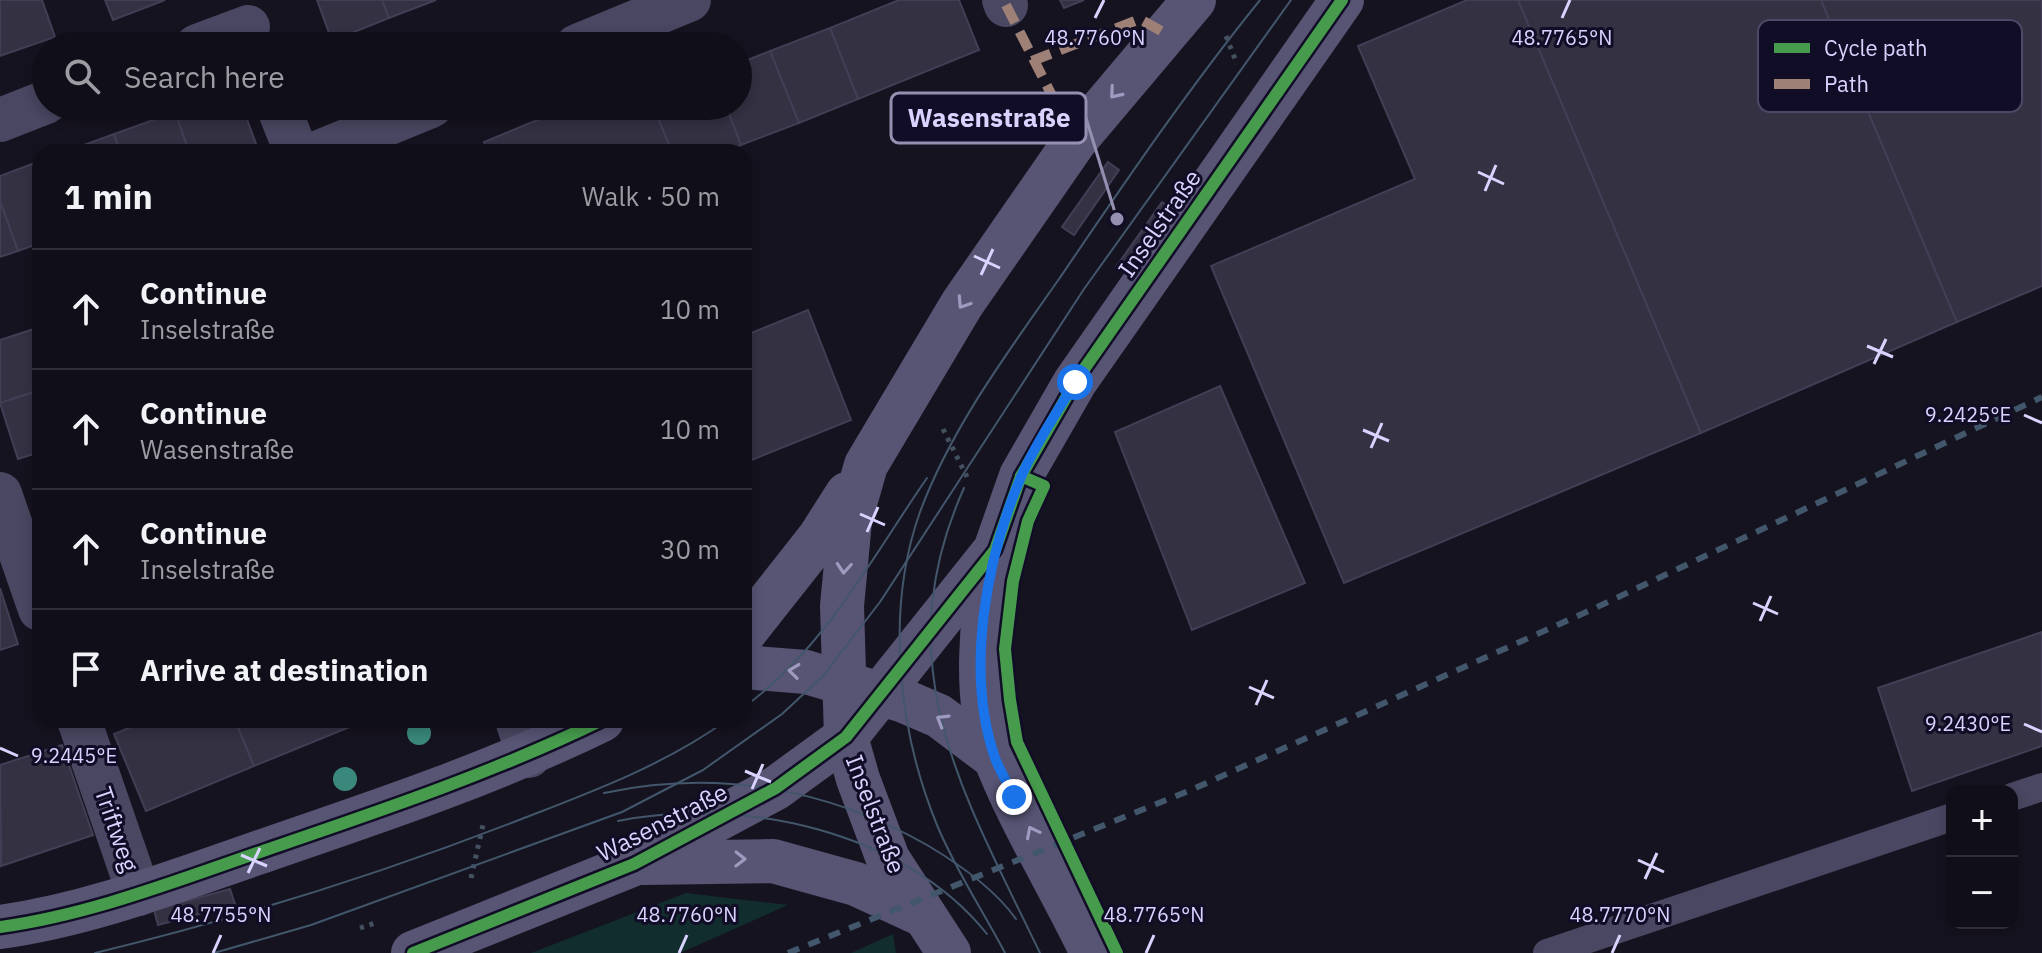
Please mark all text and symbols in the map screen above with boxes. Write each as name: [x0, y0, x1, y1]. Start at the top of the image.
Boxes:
legend: [1758, 20, 2022, 112]
text: 48.7760°N: [1045, 24, 1145, 51]
text: 48.7765°N: [1512, 24, 1612, 51]
search box: [32, 32, 752, 120]
text: Cycle path: [1824, 33, 1928, 62]
icon: search: [60, 54, 104, 98]
text: Search here: [124, 57, 285, 96]
text: Path: [1824, 69, 1869, 98]
one-way arrow: [1110, 84, 1125, 98]
callout: Wasenstraße: [891, 93, 1086, 143]
text: Wasenstraße: [907, 100, 1071, 134]
street label: Inselstraße: [1110, 163, 1208, 283]
text: 1 min: [64, 174, 153, 218]
text: Walk · 50 m: [582, 179, 720, 213]
text: Continue: [140, 273, 267, 312]
icon: ahead: [64, 287, 108, 331]
text: 10 m: [660, 292, 720, 326]
one-way arrow: [957, 295, 972, 309]
text: Inselstraße: [140, 312, 275, 346]
route start: [1057, 364, 1093, 400]
text: Continue: [140, 393, 267, 432]
text: 9.2425°E: [1925, 401, 2011, 428]
icon: ahead: [64, 407, 108, 451]
text: 10 m: [660, 412, 720, 446]
text: Wasenstraße: [140, 432, 294, 466]
text: Continue: [140, 513, 267, 552]
icon: ahead: [64, 527, 108, 571]
text: 30 m: [660, 532, 720, 566]
text: Inselstraße: [140, 552, 275, 586]
one-way arrow: [836, 562, 853, 575]
icon: arrive: [64, 647, 108, 691]
text: Arrive at destination: [140, 650, 428, 689]
one-way arrow: [787, 662, 800, 679]
text: 9.2430°E: [1925, 710, 2011, 737]
one-way arrow: [936, 714, 951, 729]
text: 9.2445°E: [31, 742, 117, 769]
street label: Inselstraße: [839, 750, 913, 878]
street label: Wasenstraße: [591, 775, 733, 869]
route end: [996, 779, 1032, 815]
street label: Triftweg: [88, 782, 147, 876]
map controls: [1946, 785, 2018, 929]
button: +: [1946, 785, 2018, 857]
one-way arrow: [1026, 826, 1042, 841]
one-way arrow: [734, 851, 747, 868]
button: −: [1946, 857, 2018, 929]
text: 48.7755°N: [171, 901, 271, 928]
text: 48.7760°N: [637, 901, 737, 928]
text: 48.7765°N: [1104, 901, 1204, 928]
text: 48.7770°N: [1570, 901, 1670, 928]

